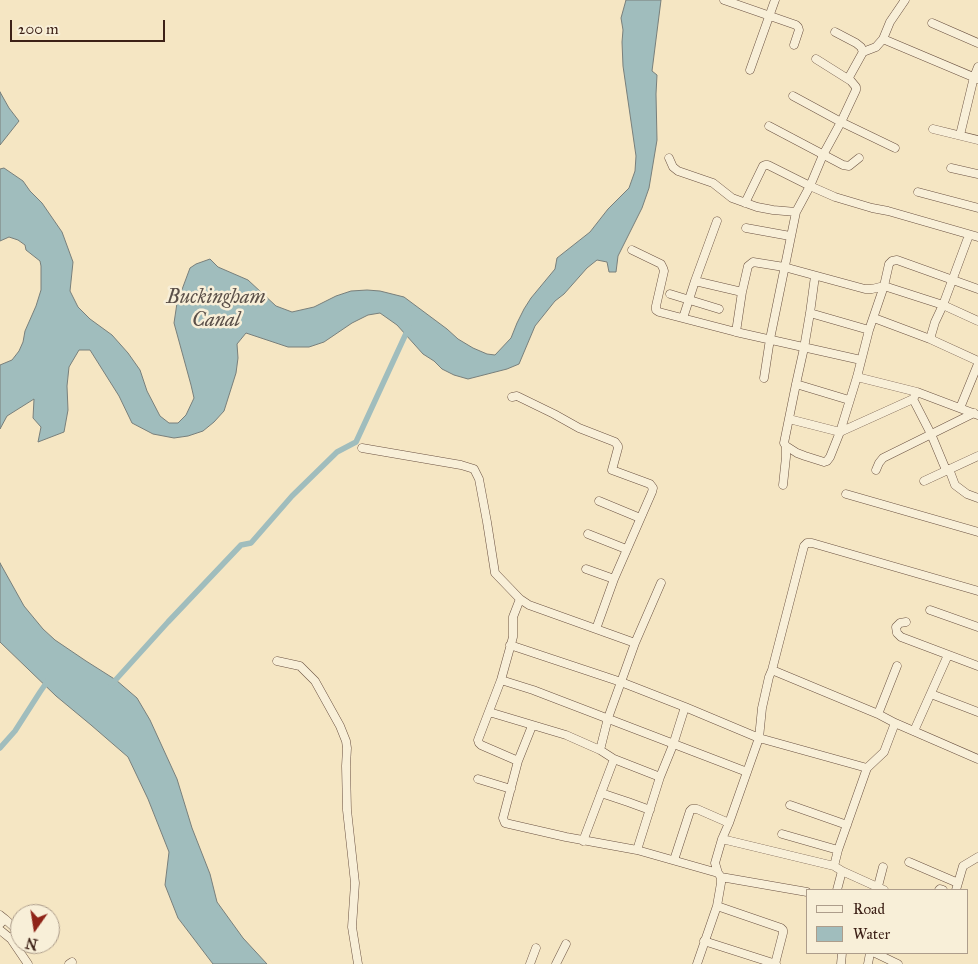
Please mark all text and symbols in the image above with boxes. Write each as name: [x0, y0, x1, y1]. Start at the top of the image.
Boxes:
scale bar: [12, 10, 168, 42]
text: 200 m: [18, 20, 59, 38]
water label: Buckingham Canal: [166, 286, 266, 333]
legend: [806, 889, 968, 954]
text: Road: [853, 900, 885, 918]
north arrow: [10, 904, 60, 954]
text: Water: [853, 925, 890, 943]
text: N: [24, 934, 39, 953]

